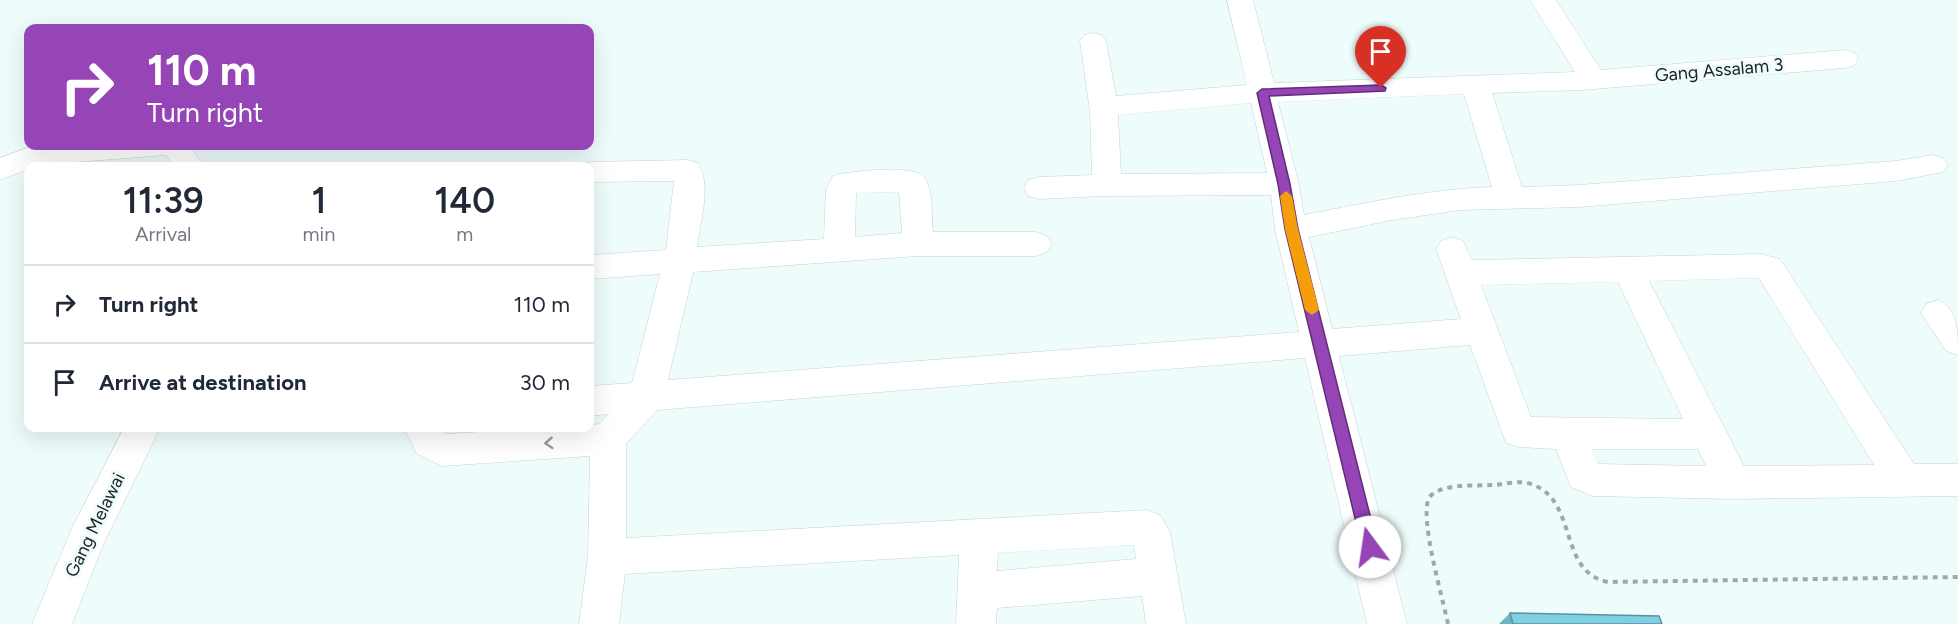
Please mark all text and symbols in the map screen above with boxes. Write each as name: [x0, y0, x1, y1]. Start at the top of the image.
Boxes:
pin: [1355, 26, 1406, 88]
icon: arrive: [1364, 35, 1397, 68]
text: 110 m: [147, 45, 256, 96]
icon: right: [48, 48, 126, 126]
street label: Gang Assalam 3: [1654, 53, 1784, 87]
text: Turn right: [147, 96, 263, 129]
text: 11:39: [123, 179, 204, 222]
text: 1: [311, 179, 326, 222]
text: 140: [434, 179, 495, 222]
text: Arrival: [135, 222, 191, 246]
text: min: [303, 222, 335, 246]
text: m: [456, 222, 473, 246]
icon: right: [48, 288, 81, 321]
text: Turn right: [99, 291, 198, 318]
text: 110 m: [514, 291, 570, 318]
icon: arrive: [48, 366, 81, 399]
text: Arrive at destination: [99, 369, 307, 396]
text: 30 m: [520, 369, 570, 396]
one-way arrow: [545, 436, 554, 449]
street label: Gang Melawai: [60, 469, 130, 581]
position arrow: [1338, 515, 1402, 579]

